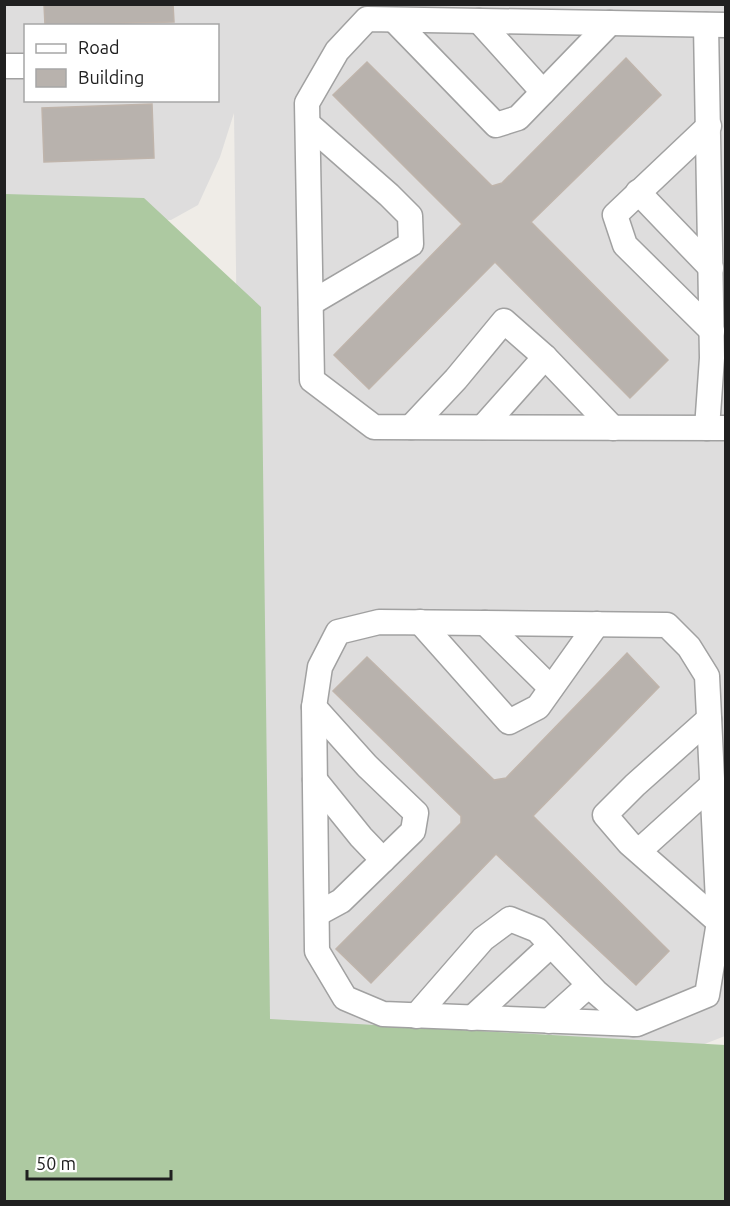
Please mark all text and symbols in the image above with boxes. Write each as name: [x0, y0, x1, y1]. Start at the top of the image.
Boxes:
legend: [24, 24, 219, 102]
text: Road: [78, 37, 120, 57]
text: Building: [78, 67, 144, 87]
scale bar: [27, 1143, 171, 1181]
text: 50 m: [36, 1153, 76, 1173]

